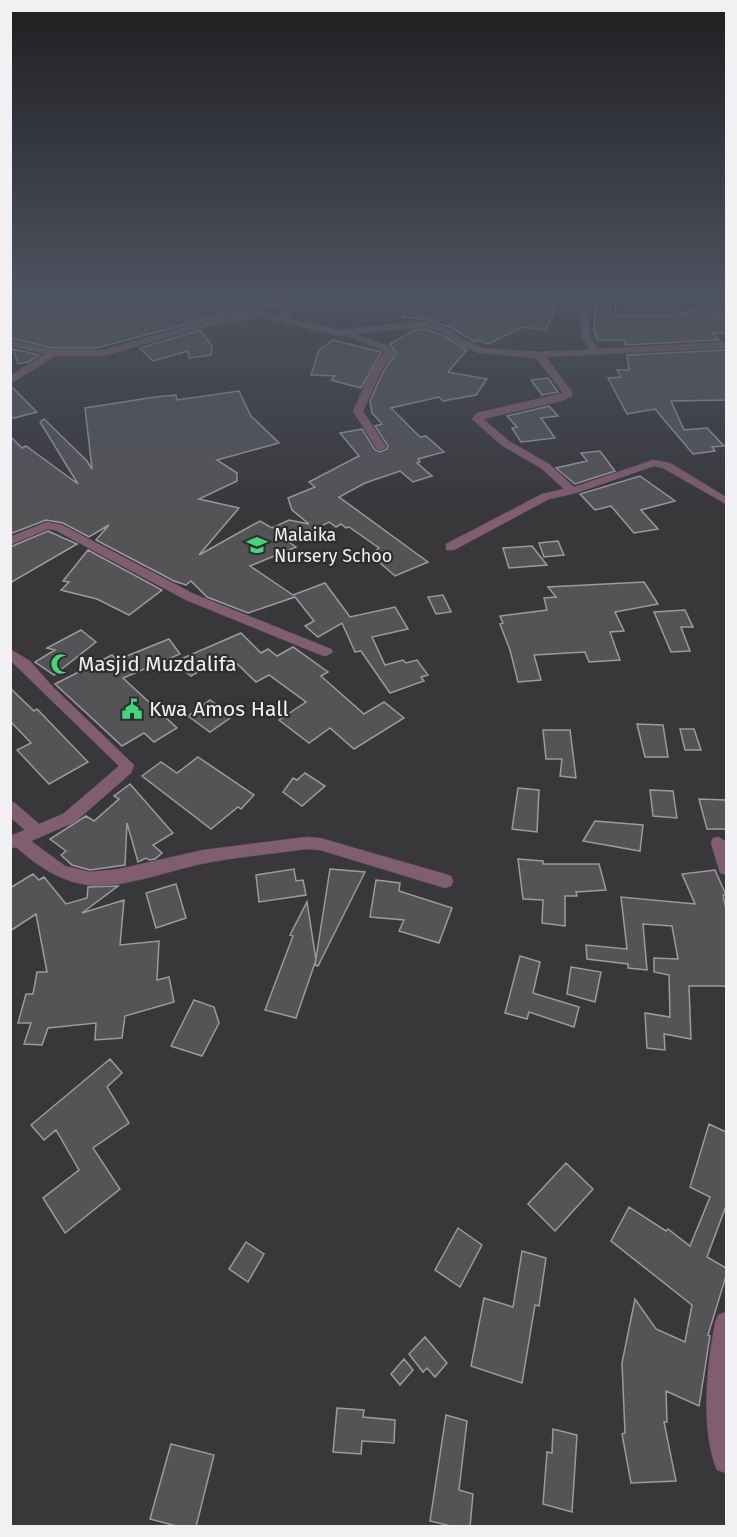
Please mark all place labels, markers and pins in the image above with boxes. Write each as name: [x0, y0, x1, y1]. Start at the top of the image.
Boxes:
place label: Malaika Nursery Schoo: [274, 524, 392, 567]
school or university icon: Malaika Nursery Schoo: [245, 533, 269, 557]
place label: Masjid Muzdalifa: [78, 651, 237, 677]
mosque icon: Masjid Muzdalifa: [49, 652, 73, 676]
place label: Kwa Amos Hall: [149, 696, 289, 722]
public building icon: Kwa Amos Hall: [120, 697, 144, 721]

